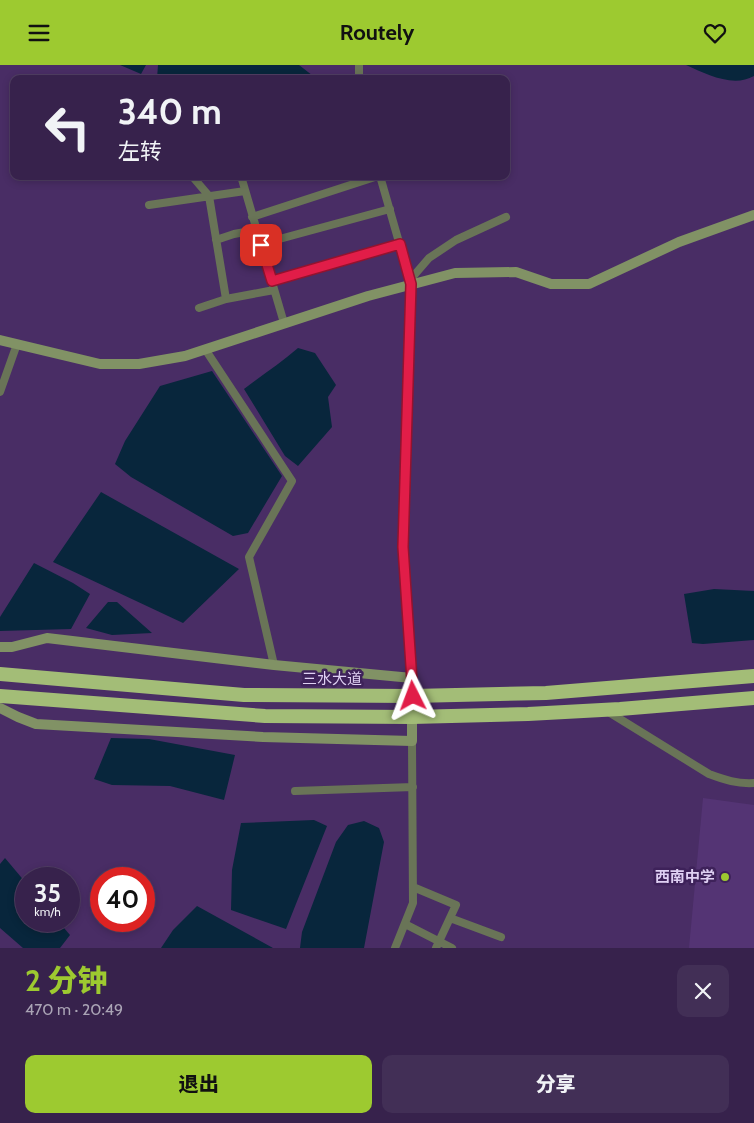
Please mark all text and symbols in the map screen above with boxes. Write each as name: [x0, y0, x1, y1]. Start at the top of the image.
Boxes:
icon: menu: [25, 19, 53, 47]
text: Routely: [340, 19, 414, 46]
icon: heart: [701, 19, 729, 47]
text: 340 m: [118, 90, 222, 133]
icon: left: [35, 95, 100, 160]
text: 左转: [118, 138, 162, 165]
pin: [240, 224, 282, 266]
icon: arrive: [247, 231, 275, 259]
position arrow: [386, 669, 438, 721]
street label: 三水大道: [302, 670, 362, 688]
speed limit sign: 40: [90, 867, 155, 932]
place label: 西南中学: [655, 868, 715, 886]
marker: 西南中学: [719, 871, 731, 883]
text: 35: [34, 878, 61, 908]
text: km/h: [34, 904, 61, 919]
text: 2 分钟: [25, 962, 108, 999]
button: close: [677, 965, 729, 1017]
text: 470 m · 20:49: [25, 1000, 123, 1019]
button: 退出: [25, 1055, 372, 1113]
button: 分享: [382, 1055, 729, 1113]

